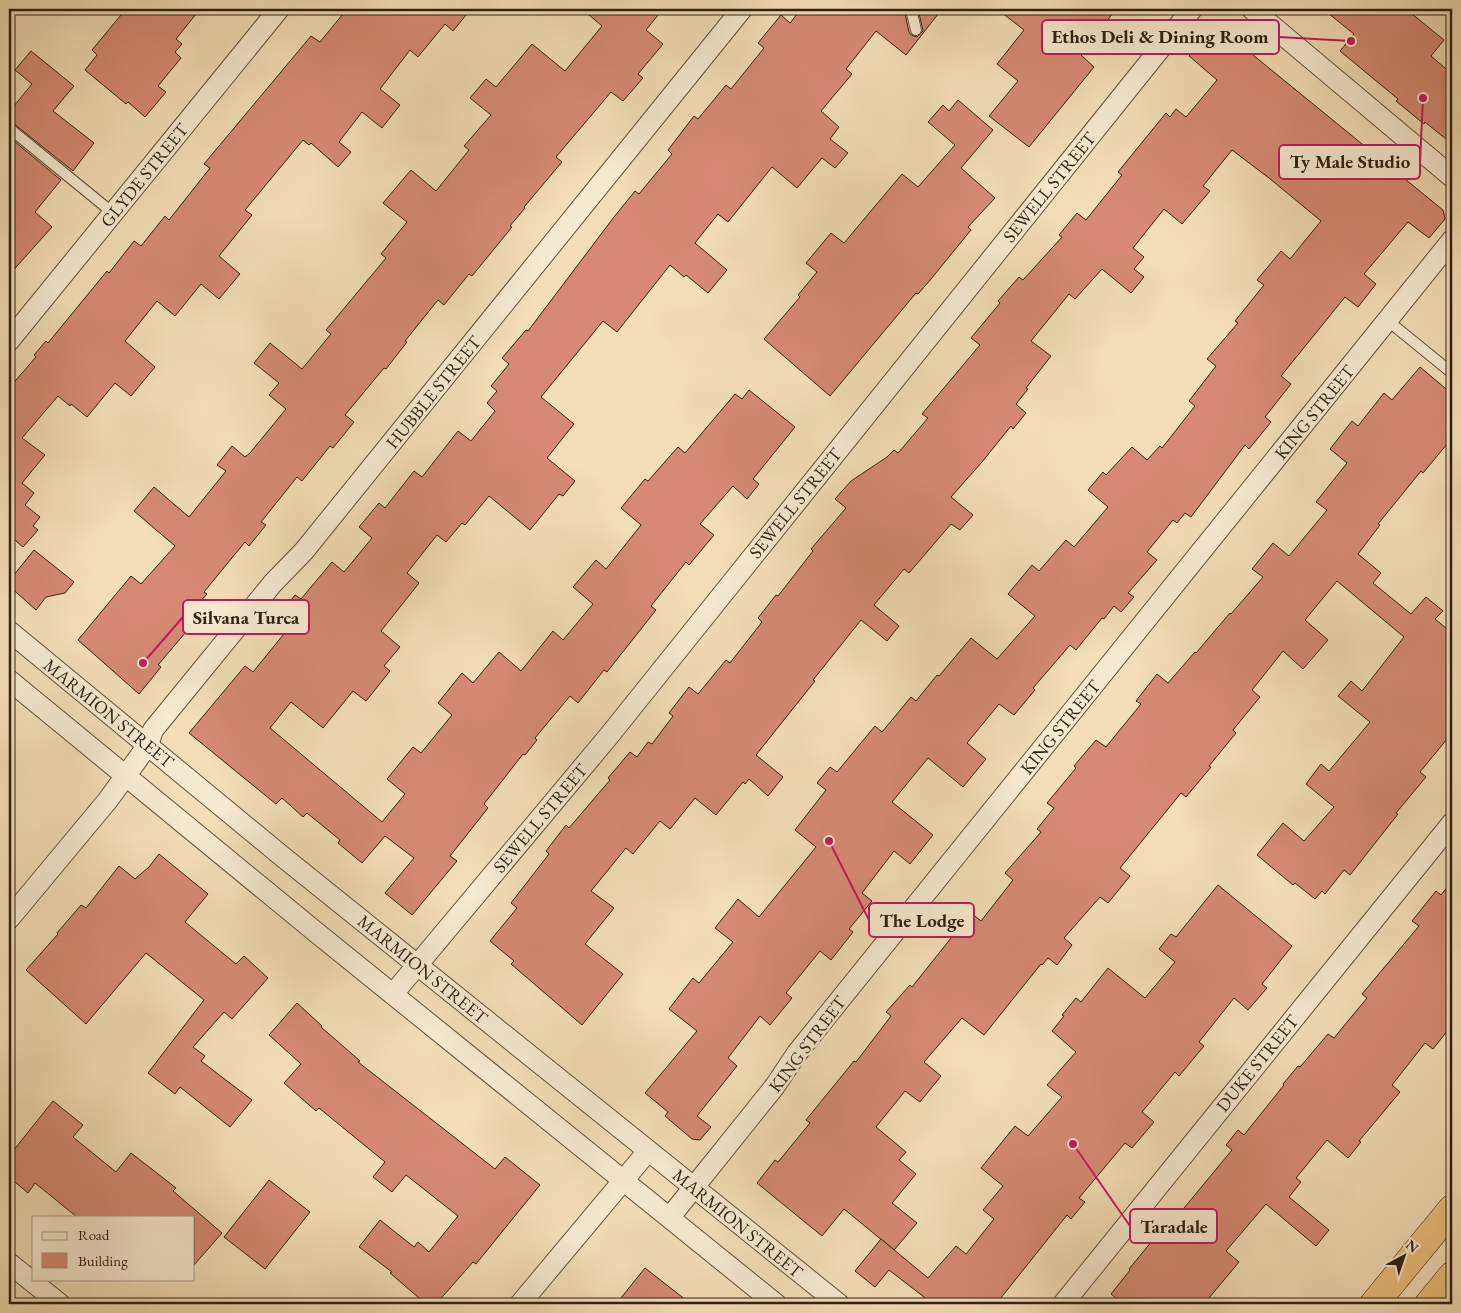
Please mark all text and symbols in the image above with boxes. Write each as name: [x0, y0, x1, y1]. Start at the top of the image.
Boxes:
callout: Ethos Deli & Dining Room: [1042, 20, 1279, 54]
text: Ethos Deli & Dining Room: [1051, 24, 1269, 49]
street label: GLYDE STREET: [95, 118, 193, 232]
street label: SEWELL STREET: [997, 126, 1101, 247]
callout: Ty Male Studio: [1279, 145, 1420, 179]
text: Ty Male Studio: [1290, 149, 1411, 174]
street label: HUBBLE STREET: [380, 330, 486, 453]
street label: KING STREET: [1269, 359, 1360, 464]
street label: SEWELL STREET: [743, 442, 847, 563]
callout: Silvana Turca: [183, 600, 309, 634]
text: Silvana Turca: [193, 605, 300, 630]
street label: MARMION STREET: [39, 653, 180, 773]
street label: KING STREET: [1015, 674, 1106, 779]
street label: SEWELL STREET: [488, 758, 593, 877]
callout: The Lodge: [869, 903, 974, 937]
text: The Lodge: [879, 908, 965, 933]
street label: MARMION STREET: [353, 909, 494, 1029]
street label: KING STREET: [763, 990, 851, 1097]
street label: DUKE STREET: [1211, 1009, 1304, 1116]
street label: MARMION STREET: [668, 1163, 809, 1283]
callout: Taradale: [1130, 1209, 1217, 1243]
text: Taradale: [1140, 1214, 1208, 1239]
legend: [32, 1216, 195, 1280]
text: Road: [78, 1225, 110, 1244]
north arrow: [1378, 1230, 1428, 1280]
text: N: [1402, 1236, 1423, 1257]
text: Building: [78, 1251, 128, 1270]

